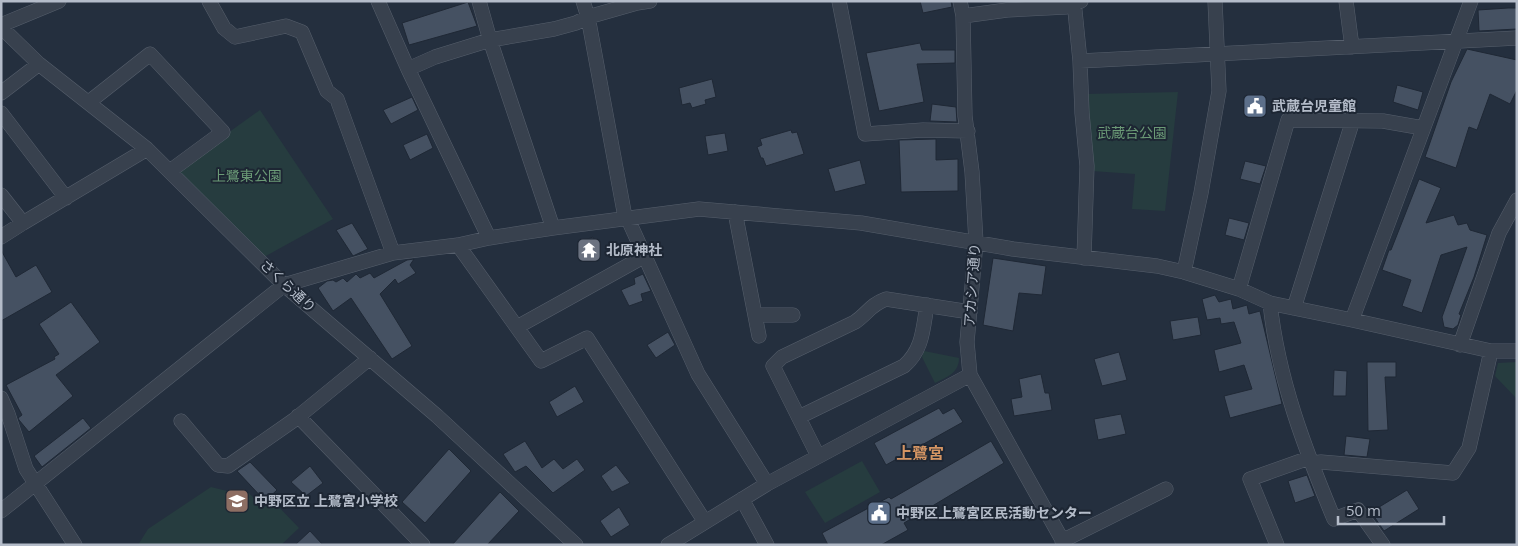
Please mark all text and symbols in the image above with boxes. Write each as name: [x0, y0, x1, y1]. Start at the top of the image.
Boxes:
public building icon: 武蔵台児童館: [1242, 93, 1268, 119]
place label: 武蔵台児童館: [1272, 96, 1356, 115]
park label: 武蔵台公園: [1097, 123, 1167, 142]
park label: 上鷺東公園: [212, 166, 282, 185]
temple icon: 北原神社: [576, 237, 602, 263]
place label: 北原神社: [606, 240, 662, 259]
street label: アカシア通り: [959, 242, 984, 328]
street label: さくら通り: [256, 255, 320, 316]
district label: 上鷺宮: [896, 442, 944, 464]
school or university icon: 中野区立 上鷺宮小学校: [224, 488, 250, 514]
place label: 中野区立 上鷺宮小学校: [254, 491, 398, 510]
scale bar: [1338, 494, 1444, 526]
public building icon: 中野区上鷺宮区民活動センター: [866, 500, 892, 526]
text: 50 m: [1346, 500, 1381, 520]
place label: 中野区上鷺宮区民活動センター: [896, 503, 1092, 522]

